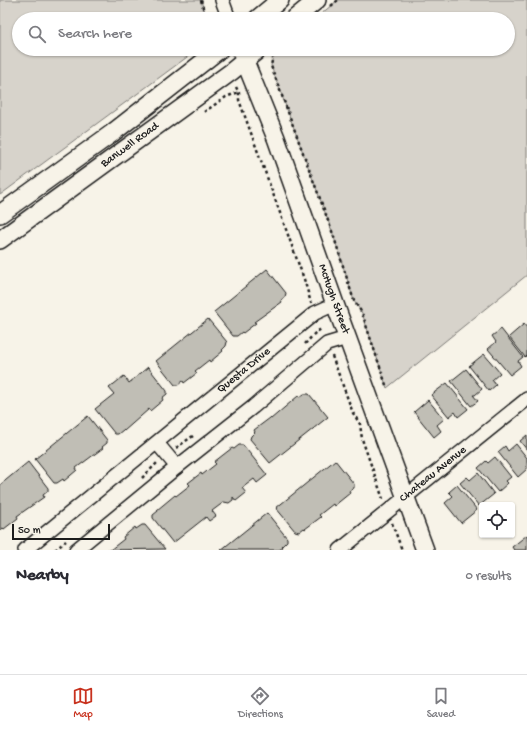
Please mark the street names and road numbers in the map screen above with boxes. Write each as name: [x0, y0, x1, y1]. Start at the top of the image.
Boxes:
street label: Banwell Road: [98, 119, 163, 172]
street label: McHugh Street: [314, 262, 353, 337]
street label: Questa Drive: [215, 344, 274, 397]
street label: Chateau Avenue: [397, 443, 470, 506]

